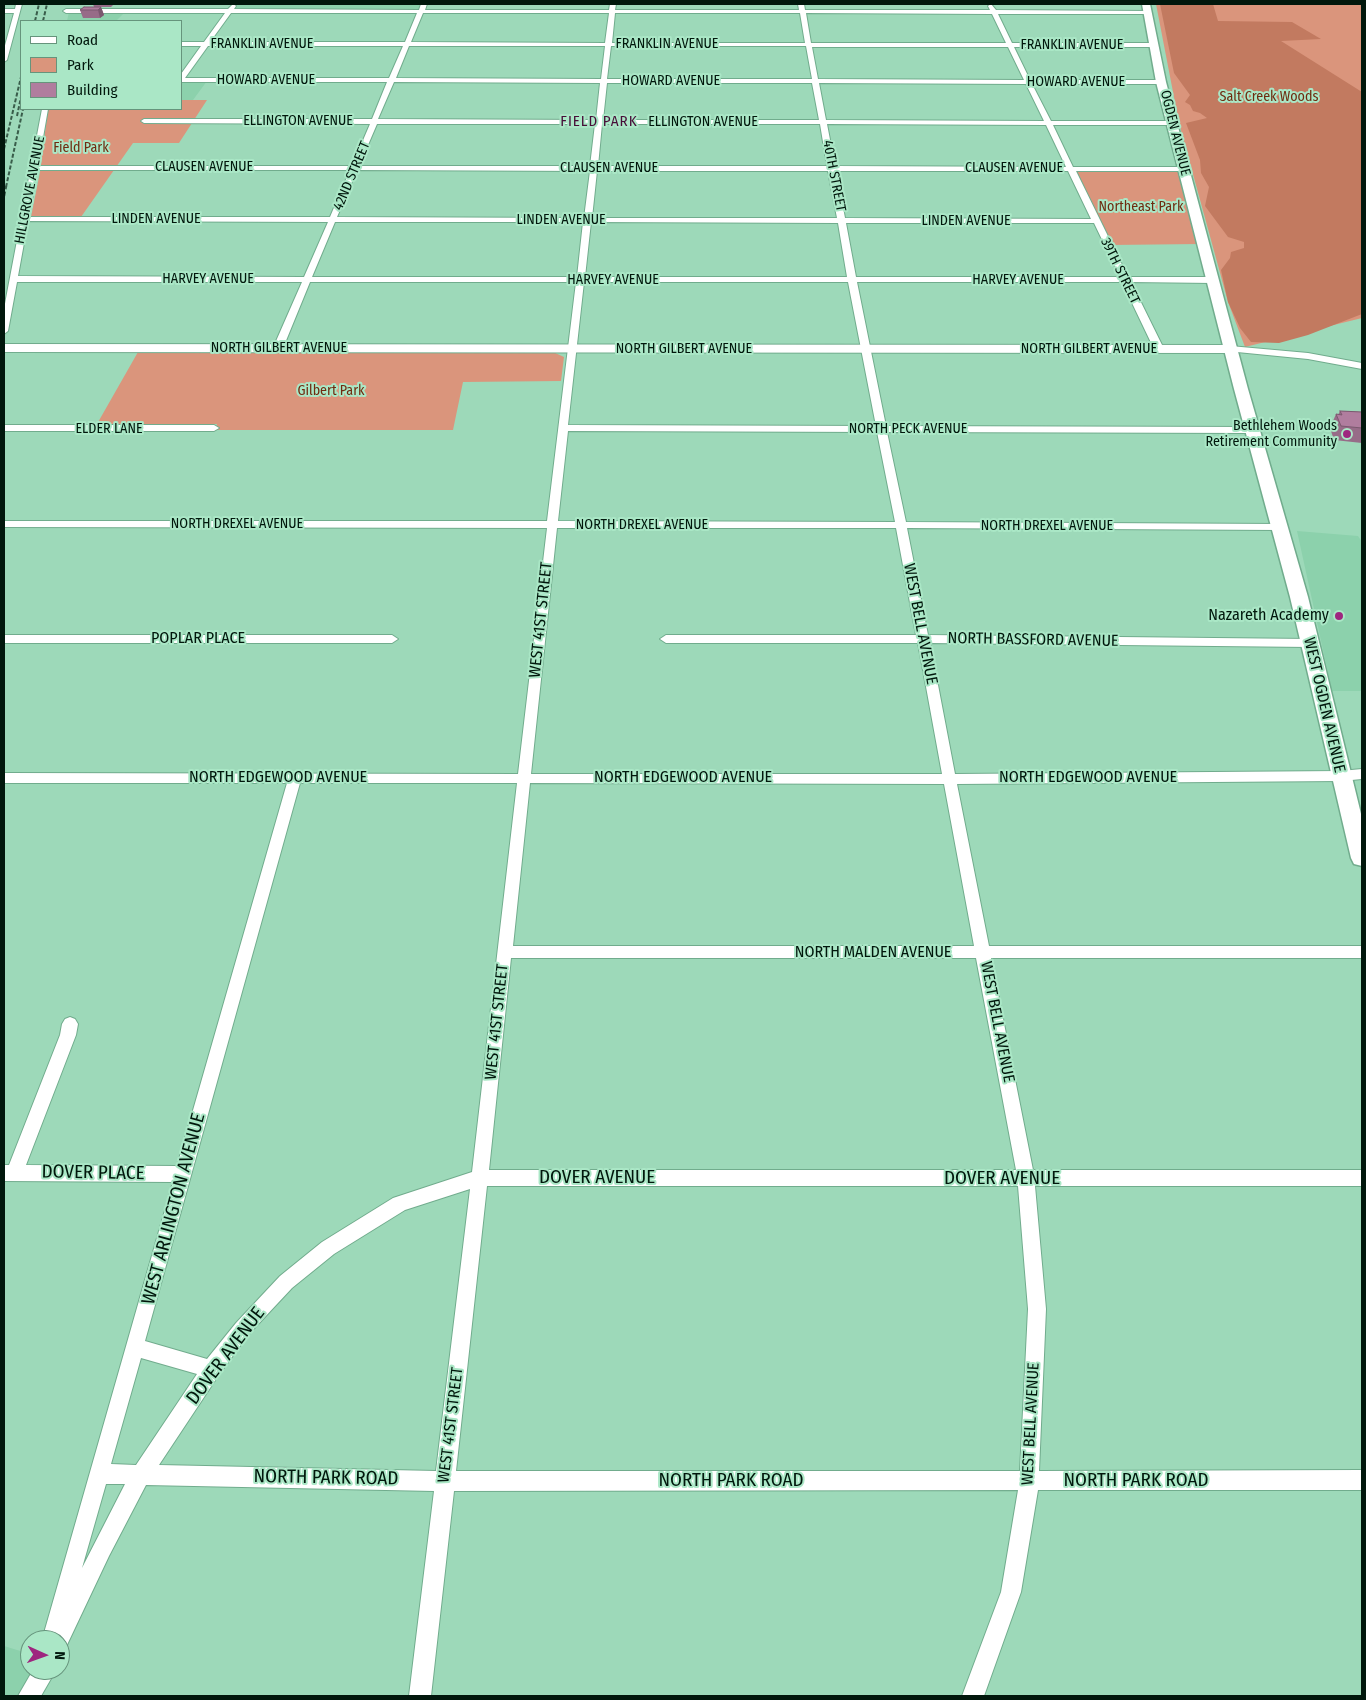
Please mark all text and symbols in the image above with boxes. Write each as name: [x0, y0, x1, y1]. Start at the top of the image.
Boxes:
legend: [20, 20, 182, 110]
text: Road: [67, 31, 98, 49]
street label: FRANKLIN AVENUE: [211, 36, 313, 52]
street label: FRANKLIN AVENUE: [616, 36, 718, 52]
street label: FRANKLIN AVENUE: [1021, 37, 1123, 53]
text: Park: [67, 56, 94, 74]
street label: HOWARD AVENUE: [217, 72, 315, 88]
street label: HOWARD AVENUE: [622, 73, 720, 89]
street label: HOWARD AVENUE: [1027, 74, 1125, 90]
text: Building: [67, 81, 118, 99]
street label: OGDEN AVENUE: [1156, 89, 1194, 177]
park label: Salt Creek Woods: [1220, 89, 1318, 105]
street label: ELLINGTON AVENUE: [243, 113, 353, 129]
district label: FIELD PARK: [559, 113, 639, 131]
street label: ELLINGTON AVENUE: [648, 114, 758, 130]
street label: HILLGROVE AVENUE: [11, 135, 49, 245]
street label: 42ND STREET: [330, 139, 374, 213]
street label: 40TH STREET: [819, 139, 849, 213]
park label: Field Park: [53, 140, 109, 156]
street label: CLAUSEN AVENUE: [155, 159, 253, 175]
street label: CLAUSEN AVENUE: [560, 160, 658, 176]
street label: CLAUSEN AVENUE: [965, 160, 1063, 176]
park label: Northeast Park: [1099, 199, 1183, 215]
street label: LINDEN AVENUE: [111, 211, 201, 227]
street label: LINDEN AVENUE: [516, 212, 606, 228]
street label: LINDEN AVENUE: [921, 213, 1011, 229]
street label: 39TH STREET: [1097, 235, 1143, 307]
street label: HARVEY AVENUE: [162, 271, 254, 287]
street label: HARVEY AVENUE: [567, 272, 659, 288]
street label: HARVEY AVENUE: [972, 272, 1064, 288]
street label: NORTH GILBERT AVENUE: [211, 340, 347, 356]
street label: NORTH GILBERT AVENUE: [616, 341, 752, 357]
street label: NORTH GILBERT AVENUE: [1021, 341, 1157, 357]
park label: Gilbert Park: [297, 383, 365, 399]
place label: Bethlehem Woods Retirement Community: [1205, 418, 1337, 451]
street label: ELDER LANE: [75, 421, 143, 437]
street label: NORTH PECK AVENUE: [849, 421, 967, 437]
marker: Bethlehem Woods Retirement Community: [1341, 428, 1353, 440]
street label: NORTH DREXEL AVENUE: [171, 516, 303, 532]
street label: NORTH DREXEL AVENUE: [576, 517, 708, 533]
street label: NORTH DREXEL AVENUE: [981, 518, 1113, 534]
street label: WEST 41ST STREET: [525, 561, 557, 679]
street label: WEST BELL AVENUE: [899, 562, 941, 686]
place label: Nazareth Academy: [1208, 606, 1329, 626]
marker: Nazareth Academy: [1333, 610, 1345, 622]
street label: POPLAR PLACE: [151, 629, 245, 649]
street label: NORTH BASSFORD AVENUE: [947, 629, 1119, 651]
street label: WEST OGDEN AVENUE: [1299, 636, 1349, 774]
street label: NORTH EDGEWOOD AVENUE: [189, 768, 367, 788]
street label: NORTH EDGEWOOD AVENUE: [594, 768, 772, 788]
street label: NORTH EDGEWOOD AVENUE: [999, 768, 1177, 788]
street label: NORTH MALDEN AVENUE: [795, 943, 951, 963]
street label: WEST BELL AVENUE: [976, 960, 1018, 1084]
street label: WEST 41ST STREET: [481, 963, 513, 1081]
street label: WEST ARLINGTON AVENUE: [137, 1111, 211, 1307]
street label: DOVER PLACE: [41, 1161, 145, 1185]
street label: DOVER AVENUE: [539, 1167, 655, 1189]
street label: DOVER AVENUE: [944, 1168, 1060, 1190]
street label: DOVER AVENUE: [182, 1303, 270, 1409]
street label: WEST BELL AVENUE: [1018, 1362, 1044, 1486]
street label: WEST 41ST STREET: [434, 1366, 468, 1484]
street label: NORTH PARK ROAD: [253, 1465, 399, 1491]
street label: NORTH PARK ROAD: [659, 1470, 803, 1492]
street label: NORTH PARK ROAD: [1064, 1470, 1208, 1492]
north arrow: [20, 1630, 70, 1680]
text: N: [51, 1651, 68, 1660]

